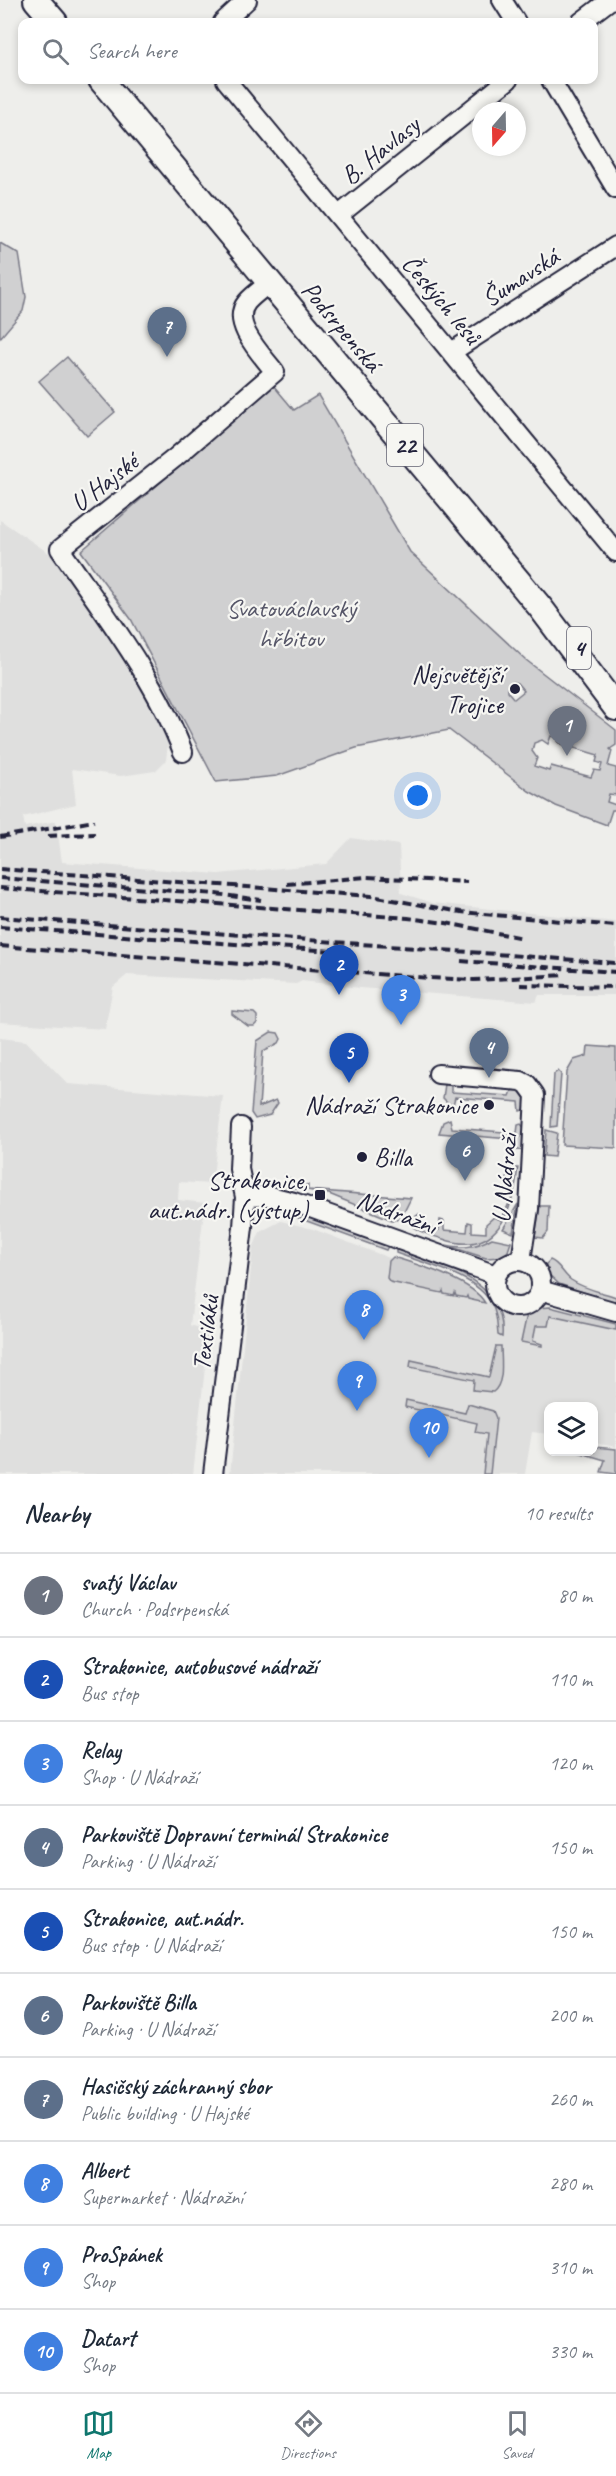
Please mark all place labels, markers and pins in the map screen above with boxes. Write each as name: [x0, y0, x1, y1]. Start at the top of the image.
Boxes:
pin: 7: [148, 308, 186, 357]
place label: Nejsvětější Trojice: [411, 658, 508, 721]
marker: Nejsvětější Trojice: [508, 682, 522, 696]
pin: 1: [548, 706, 586, 756]
pin: 2: [320, 946, 358, 995]
pin: 3: [382, 976, 420, 1025]
pin: 4: [470, 1028, 508, 1078]
pin: 5: [330, 1034, 368, 1083]
place label: Nádraží Strakonice: [304, 1089, 480, 1122]
marker: Nádraží Strakonice: [482, 1098, 496, 1112]
pin: 6: [446, 1132, 484, 1181]
place label: Billa: [374, 1141, 413, 1174]
marker: Billa: [355, 1150, 369, 1164]
place label: Strakonice, aut.nádr. (výstup): [148, 1164, 309, 1227]
marker: Strakonice, aut.nádr. (výstup): [313, 1188, 327, 1202]
pin: 8: [344, 1290, 384, 1340]
pin: 9: [338, 1362, 376, 1411]
pin: 10: [410, 1408, 448, 1458]

